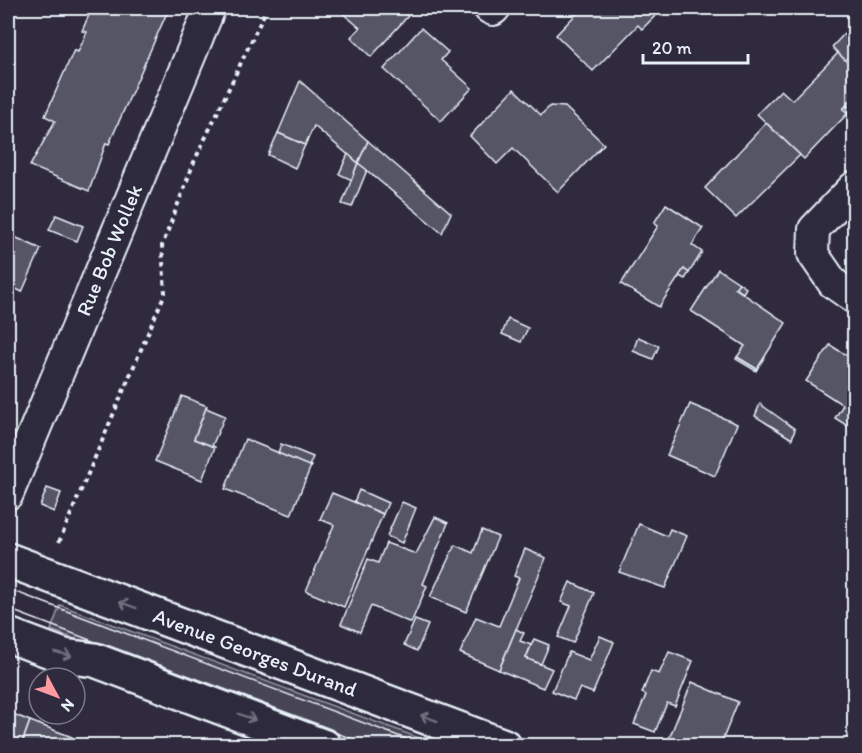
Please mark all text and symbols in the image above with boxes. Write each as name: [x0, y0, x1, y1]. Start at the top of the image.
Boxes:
scale bar: [643, 27, 748, 65]
text: 20 m: [652, 37, 692, 59]
street label: Rue Bob Wollek: [70, 180, 147, 320]
one-way arrow: [120, 599, 138, 610]
street label: Avenue Georges Durand: [150, 603, 361, 702]
one-way arrow: [53, 649, 72, 661]
north arrow: [27, 666, 87, 726]
text: N: [57, 695, 79, 716]
one-way arrow: [420, 711, 439, 722]
one-way arrow: [237, 712, 256, 723]

